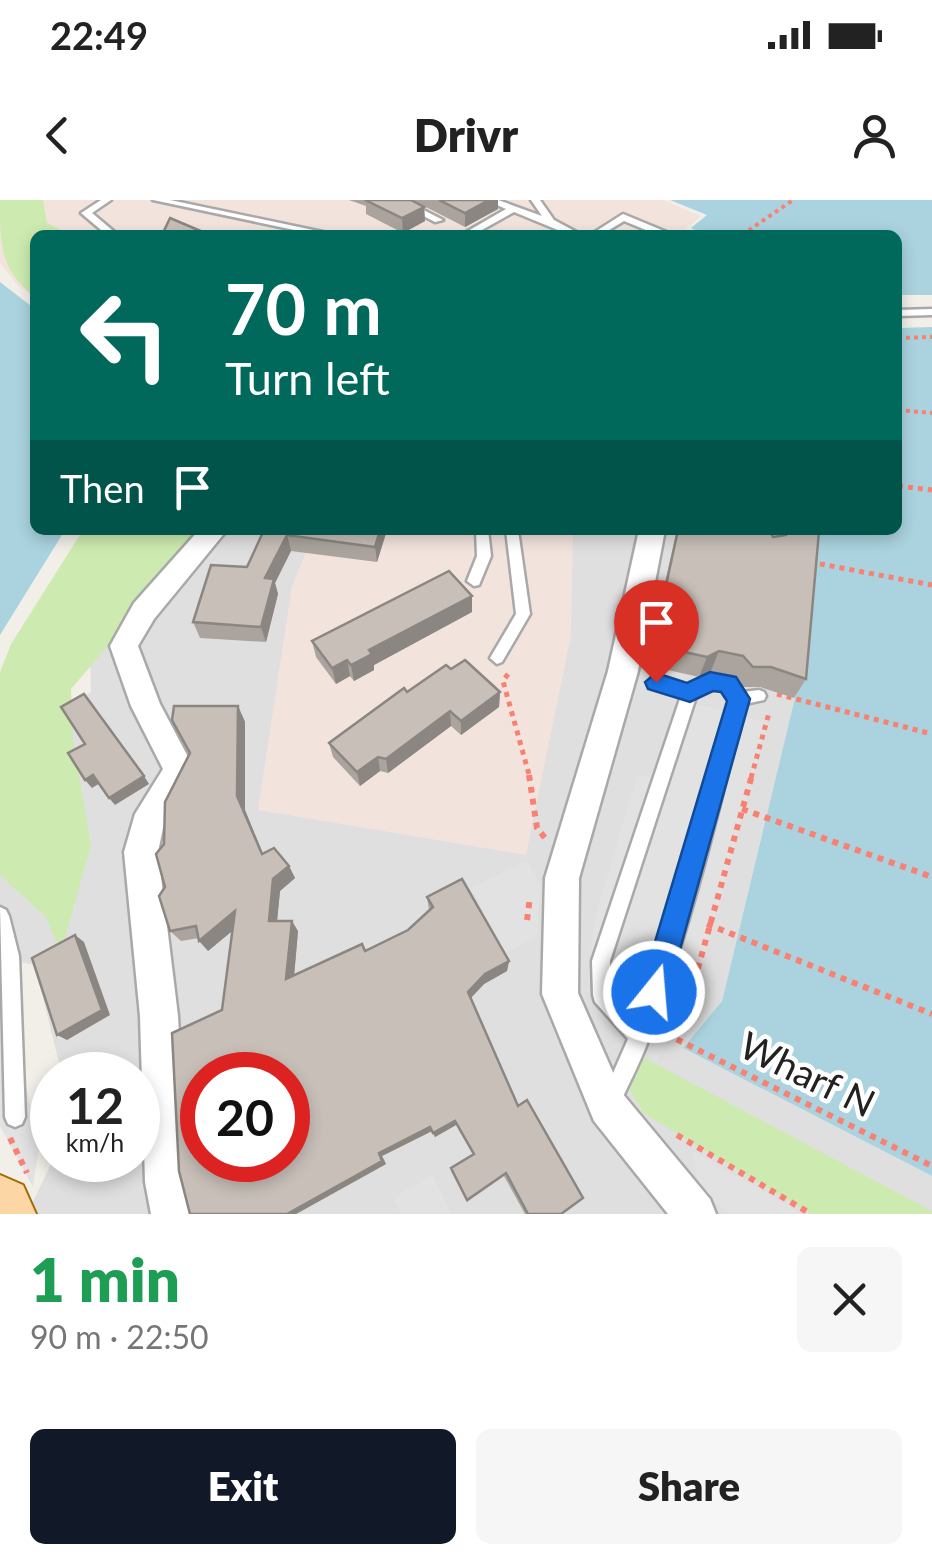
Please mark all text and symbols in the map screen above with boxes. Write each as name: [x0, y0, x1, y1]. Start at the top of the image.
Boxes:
text: 22:49: [50, 12, 148, 58]
icon: back: [30, 108, 85, 163]
text: Drivr: [414, 108, 518, 162]
icon: person: [847, 108, 902, 163]
text: 70 m: [225, 266, 382, 350]
icon: left: [60, 270, 190, 400]
text: Turn left: [225, 351, 390, 405]
icon: arrive: [165, 460, 220, 515]
text: Then: [60, 465, 145, 511]
pin: [614, 580, 699, 683]
icon: arrive: [629, 595, 684, 650]
position arrow: [602, 940, 706, 1044]
street label: Wharf N: [733, 1021, 883, 1126]
speed limit sign: 20: [180, 1052, 310, 1182]
text: 12: [66, 1075, 124, 1135]
text: km/h: [66, 1127, 124, 1157]
text: 1 min: [30, 1243, 180, 1315]
button: close: [797, 1247, 902, 1352]
text: 90 m · 22:50: [30, 1317, 209, 1356]
button: Exit: [30, 1429, 456, 1544]
button: Share: [476, 1429, 902, 1544]

